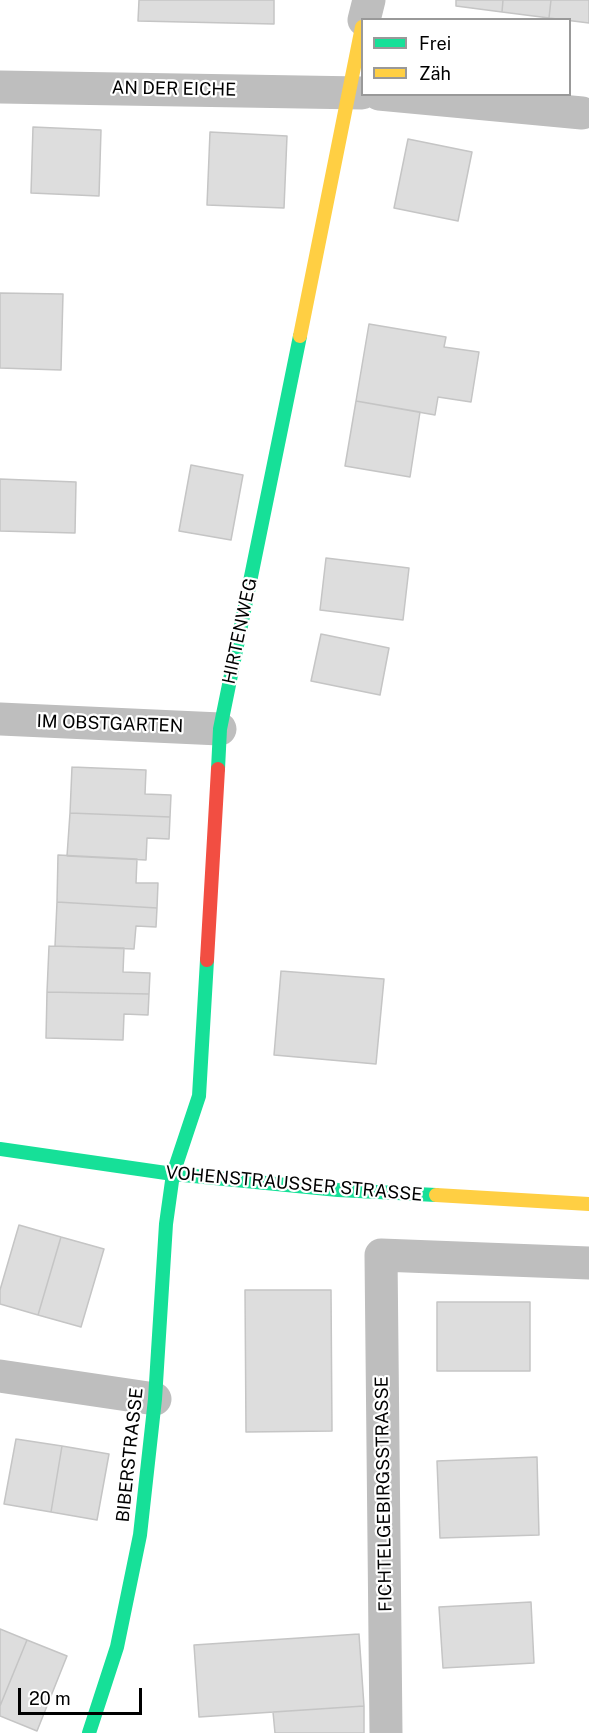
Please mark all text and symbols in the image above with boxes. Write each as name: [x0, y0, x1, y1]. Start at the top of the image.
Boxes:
legend: [361, 18, 571, 96]
text: Frei: [419, 33, 451, 54]
text: Zäh: [419, 63, 451, 84]
street label: AN DER EICHE: [111, 77, 237, 101]
street label: HIRTENWEG: [218, 576, 262, 686]
street label: IM OBSTGARTEN: [36, 711, 184, 737]
street label: VOHENSTRAUSSER STRASSE: [165, 1162, 423, 1206]
street label: FICHTELGEBIRGSSTRASSE: [371, 1376, 397, 1612]
street label: BIBERSTRASSE: [112, 1387, 148, 1523]
scale bar: [21, 1676, 146, 1714]
text: 20 m: [29, 1688, 71, 1709]

